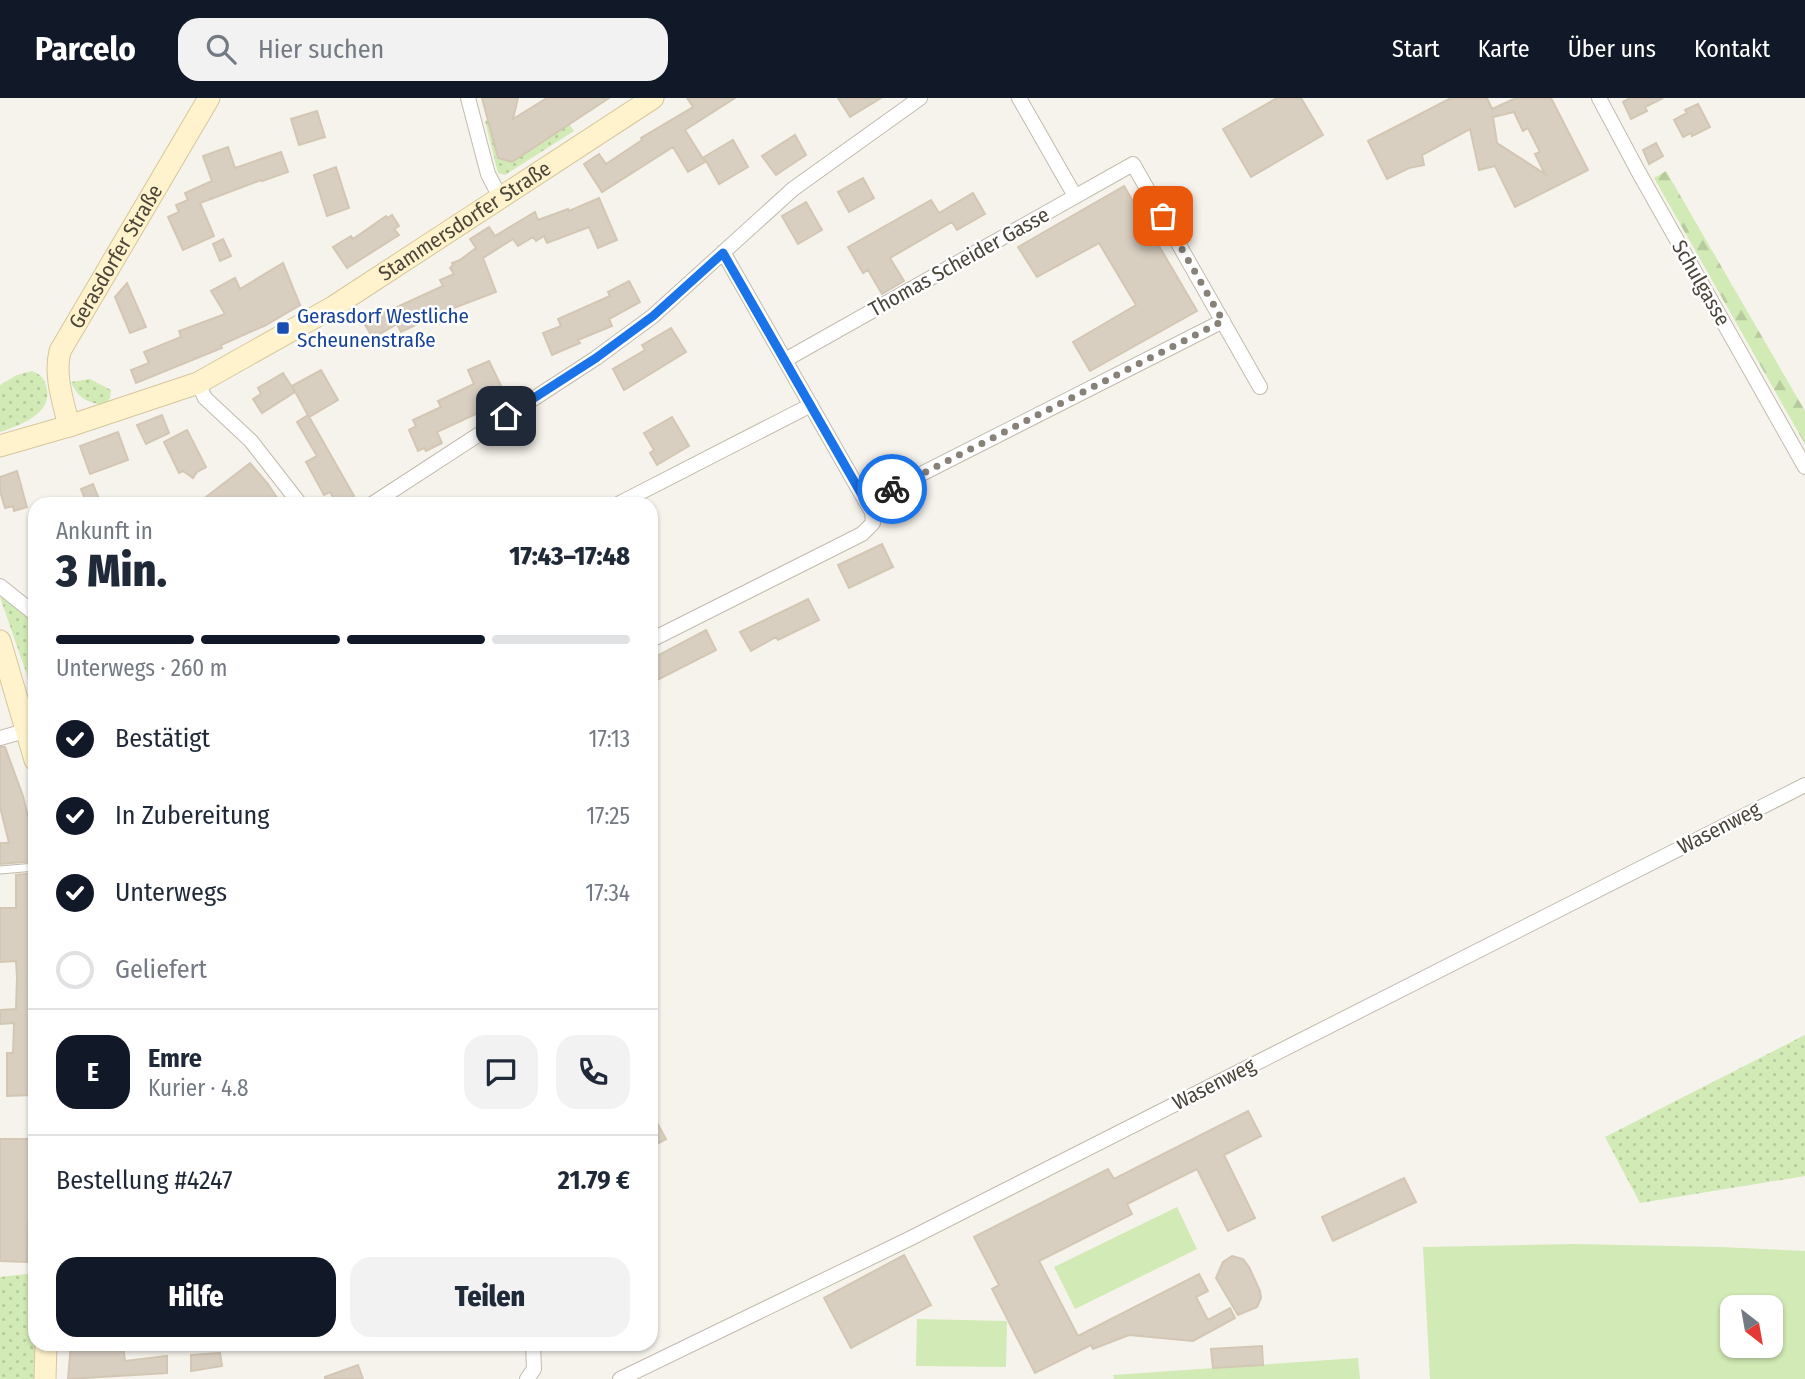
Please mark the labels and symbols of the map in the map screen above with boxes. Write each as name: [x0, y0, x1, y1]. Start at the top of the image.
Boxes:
street label: Stammersdorfer Straße: [374, 155, 556, 287]
street label: Gerasdorfer Straße: [63, 180, 168, 333]
pin: [1133, 186, 1193, 246]
street label: Thomas Scheider Gasse: [864, 202, 1054, 322]
street label: Schulgasse: [1666, 235, 1736, 331]
place label: Gerasdorf Westliche Scheunenstraße: [297, 303, 469, 353]
marker: Gerasdorf Westliche Scheunenstraße: [275, 320, 291, 336]
pin: [476, 386, 536, 446]
courier: [857, 454, 927, 524]
street label: Wasenweg: [1673, 796, 1765, 860]
street label: Wasenweg: [1168, 1052, 1260, 1116]
north arrow: [1720, 1295, 1783, 1358]

